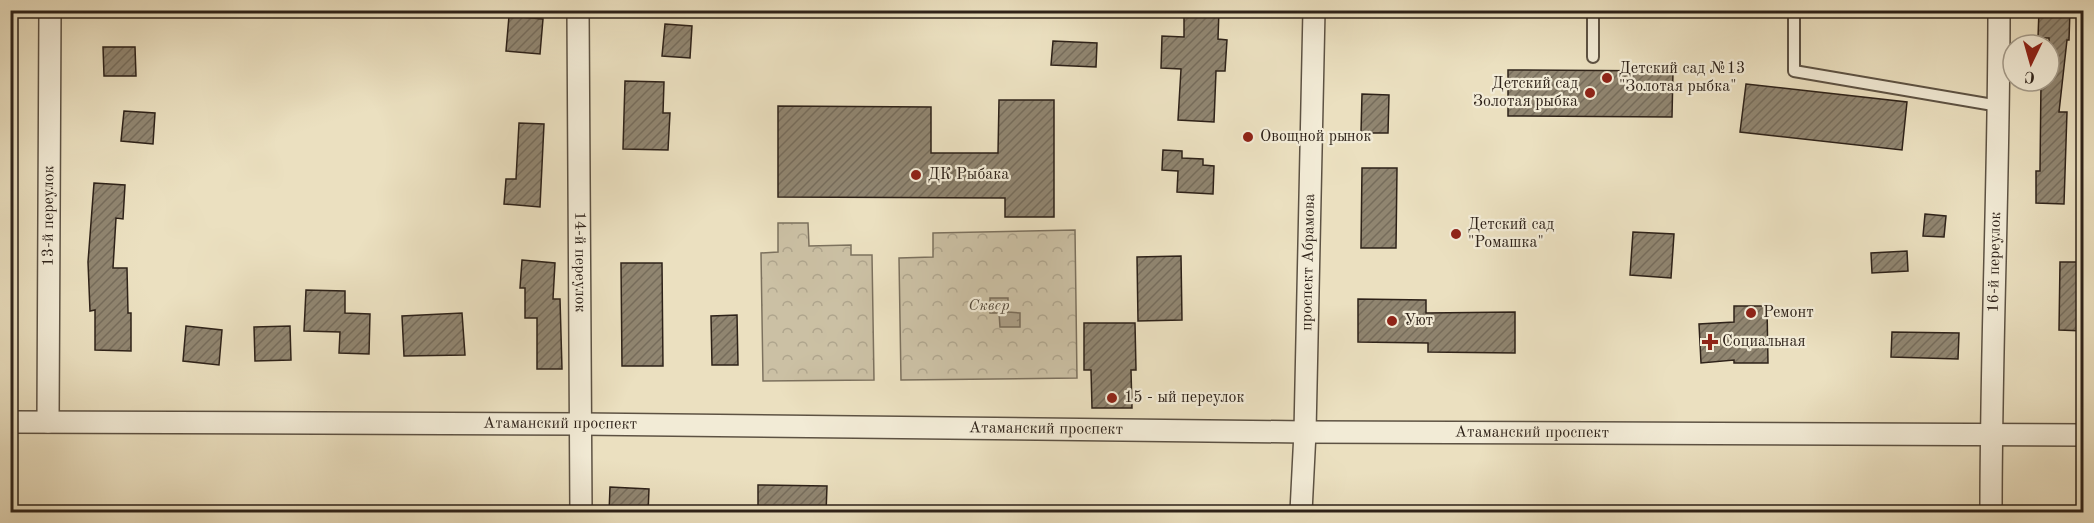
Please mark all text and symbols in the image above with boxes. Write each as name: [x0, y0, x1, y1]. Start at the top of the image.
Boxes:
north arrow: [2001, 33, 2061, 93]
place label: Детский сад №13 "Золотая рыбка": [1619, 61, 1745, 95]
text: С: [2024, 68, 2036, 84]
marker: Детский сад №13 "Золотая рыбка": [1600, 71, 1614, 85]
place label: Детский сад Золотая рыбка: [1473, 76, 1578, 110]
marker: Детский сад Золотая рыбка: [1583, 86, 1597, 100]
place label: Овощной рынок: [1260, 129, 1372, 145]
marker: Овощной рынок: [1241, 130, 1255, 144]
street label: 13-й переулок: [41, 165, 57, 267]
place label: ДК Рыбака: [928, 167, 1009, 183]
marker: ДК Рыбака: [909, 168, 923, 182]
street label: проспект Абрамова: [1299, 193, 1318, 331]
street label: 14-й переулок: [571, 211, 588, 313]
street label: 16-й переулок: [1986, 211, 2004, 313]
place label: Детский сад "Ромашка": [1468, 217, 1554, 251]
marker: Детский сад "Ромашка": [1449, 227, 1463, 241]
park label: Сквер: [968, 298, 1010, 314]
place label: Ремонт: [1763, 305, 1814, 321]
marker: Ремонт: [1744, 306, 1758, 320]
place label: Уют: [1404, 313, 1433, 329]
marker: Уют: [1385, 314, 1399, 328]
place label: Социальная: [1722, 334, 1806, 350]
marker: Социальная: [1703, 335, 1717, 349]
place label: 15 - ый переулок: [1124, 390, 1244, 406]
marker: 15 - ый переулок: [1105, 391, 1119, 405]
street label: Атаманский проспект: [483, 416, 637, 433]
street label: Атаманский проспект: [969, 420, 1123, 438]
street label: Атаманский проспект: [1455, 425, 1609, 441]

